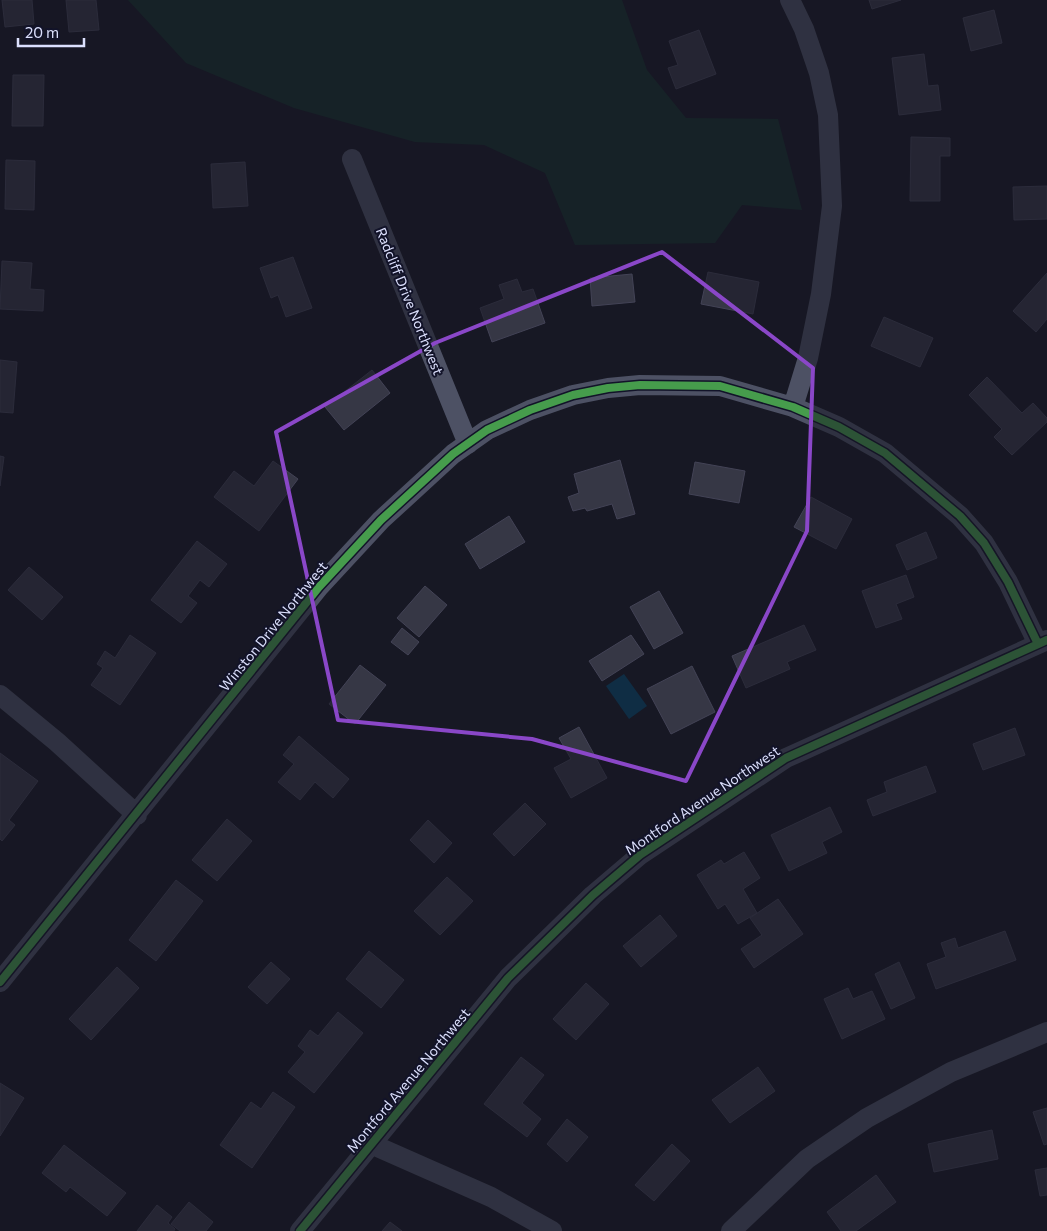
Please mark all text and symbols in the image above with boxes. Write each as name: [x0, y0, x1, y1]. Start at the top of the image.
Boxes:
scale bar: [18, 15, 84, 47]
text: 20 m: [25, 23, 59, 41]
street label: Radcliff Drive Northwest: [373, 225, 447, 377]
street label: Winston Drive Northwest: [215, 558, 331, 694]
street label: Montford Avenue Northwest: [621, 742, 783, 858]
street label: Montford Avenue Northwest: [343, 1004, 474, 1156]

